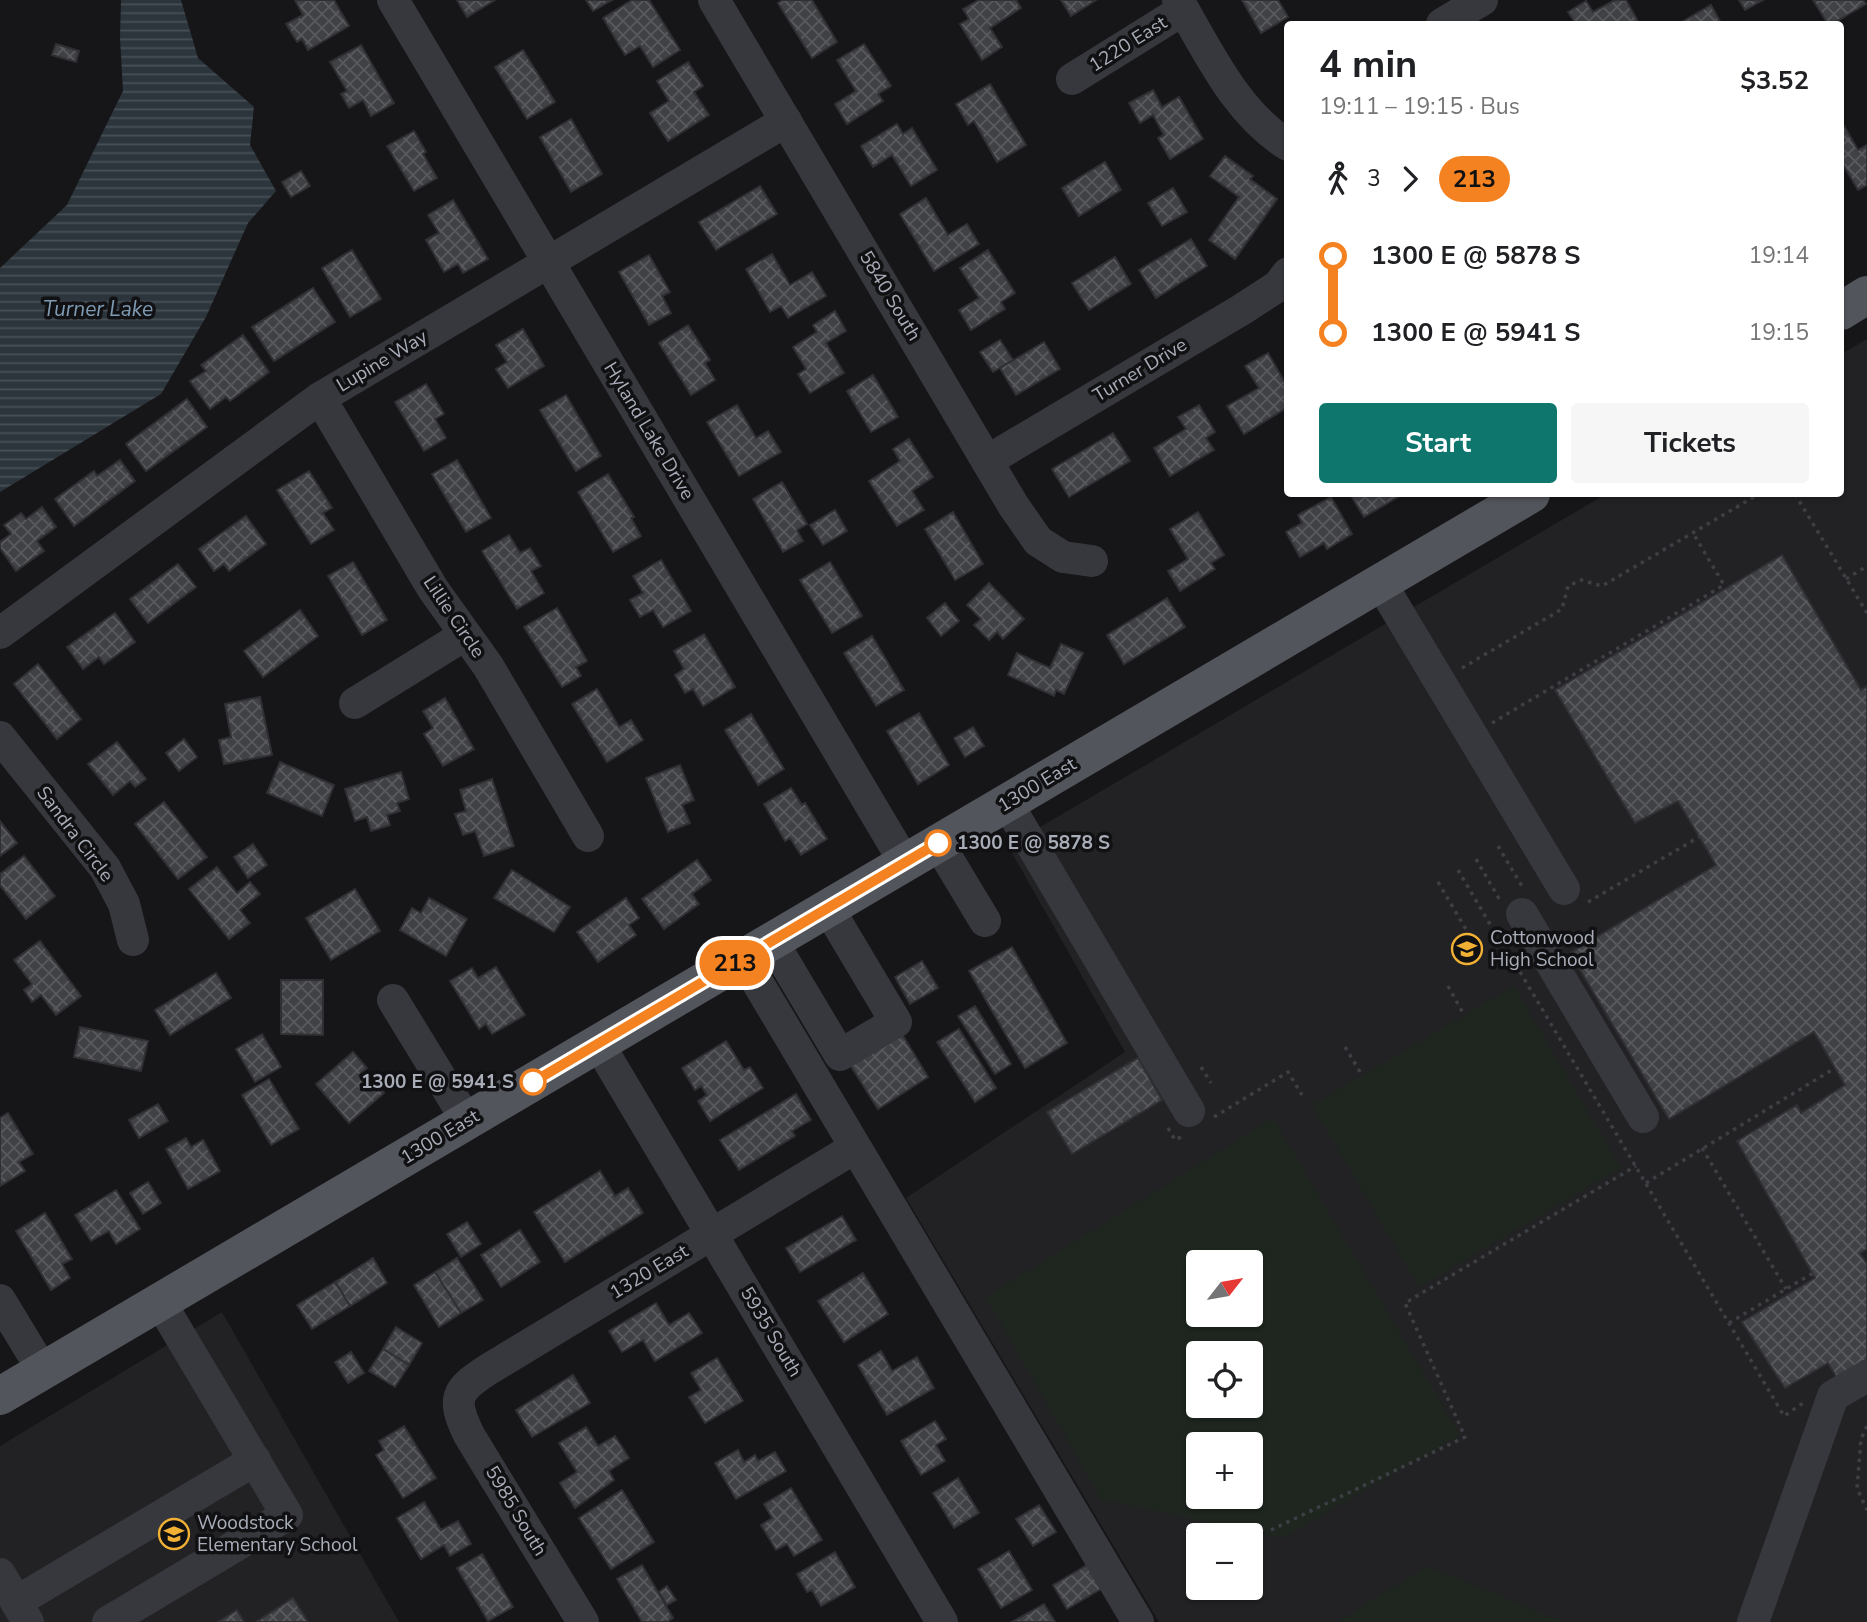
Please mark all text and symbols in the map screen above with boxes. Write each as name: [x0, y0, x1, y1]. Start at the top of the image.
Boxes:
street label: 1220 East: [1084, 10, 1172, 78]
text: 4 min: [1319, 39, 1417, 90]
text: $3.52: [1740, 63, 1809, 98]
text: 19:11 – 19:15 · Bus: [1319, 91, 1520, 122]
icon: walk: [1319, 160, 1357, 198]
icon: forward: [1391, 160, 1429, 198]
text: 3: [1367, 163, 1381, 194]
text: 213: [1453, 163, 1496, 195]
text: 1300 E @ 5878 S: [1371, 238, 1581, 273]
text: 19:14: [1749, 240, 1809, 271]
street label: 5840 South: [853, 246, 927, 346]
water label: Turner Lake: [43, 295, 153, 323]
text: 1300 E @ 5941 S: [1371, 315, 1581, 350]
text: 19:15: [1749, 317, 1809, 348]
street label: Lupine Way: [332, 324, 432, 398]
street label: Turner Drive: [1088, 332, 1192, 408]
street label: Hyland Lake Drive: [598, 357, 700, 505]
button: Start: [1319, 403, 1557, 483]
button: Tickets: [1571, 403, 1809, 483]
street label: Lillie Circle: [417, 571, 491, 663]
street label: 1300 East: [993, 751, 1081, 819]
street label: Sandra Circle: [30, 781, 120, 887]
marker: 1300 E @ 5878 S: [925, 830, 951, 856]
place label: 1300 E @ 5878 S: [957, 830, 1110, 856]
place label: Cottonwood High School: [1490, 925, 1595, 973]
school or university icon: Cottonwood High School: [1450, 932, 1484, 966]
line badge: 213: [695, 940, 775, 986]
text: 213: [713, 947, 757, 979]
place label: 1300 E @ 5941 S: [361, 1069, 514, 1095]
marker: 1300 E @ 5941 S: [520, 1069, 546, 1095]
street label: 1300 East: [396, 1103, 484, 1171]
street label: 1320 East: [605, 1238, 693, 1306]
north arrow: [1186, 1250, 1264, 1326]
map controls: [1186, 1250, 1263, 1600]
street label: 5935 South: [734, 1282, 808, 1382]
button: locate: [1186, 1341, 1263, 1418]
button: +: [1186, 1432, 1263, 1509]
street label: 5985 South: [479, 1461, 553, 1561]
place label: Woodstock Elementary School: [197, 1510, 358, 1558]
school or university icon: Woodstock Elementary School: [157, 1517, 191, 1551]
button: −: [1186, 1523, 1263, 1600]

